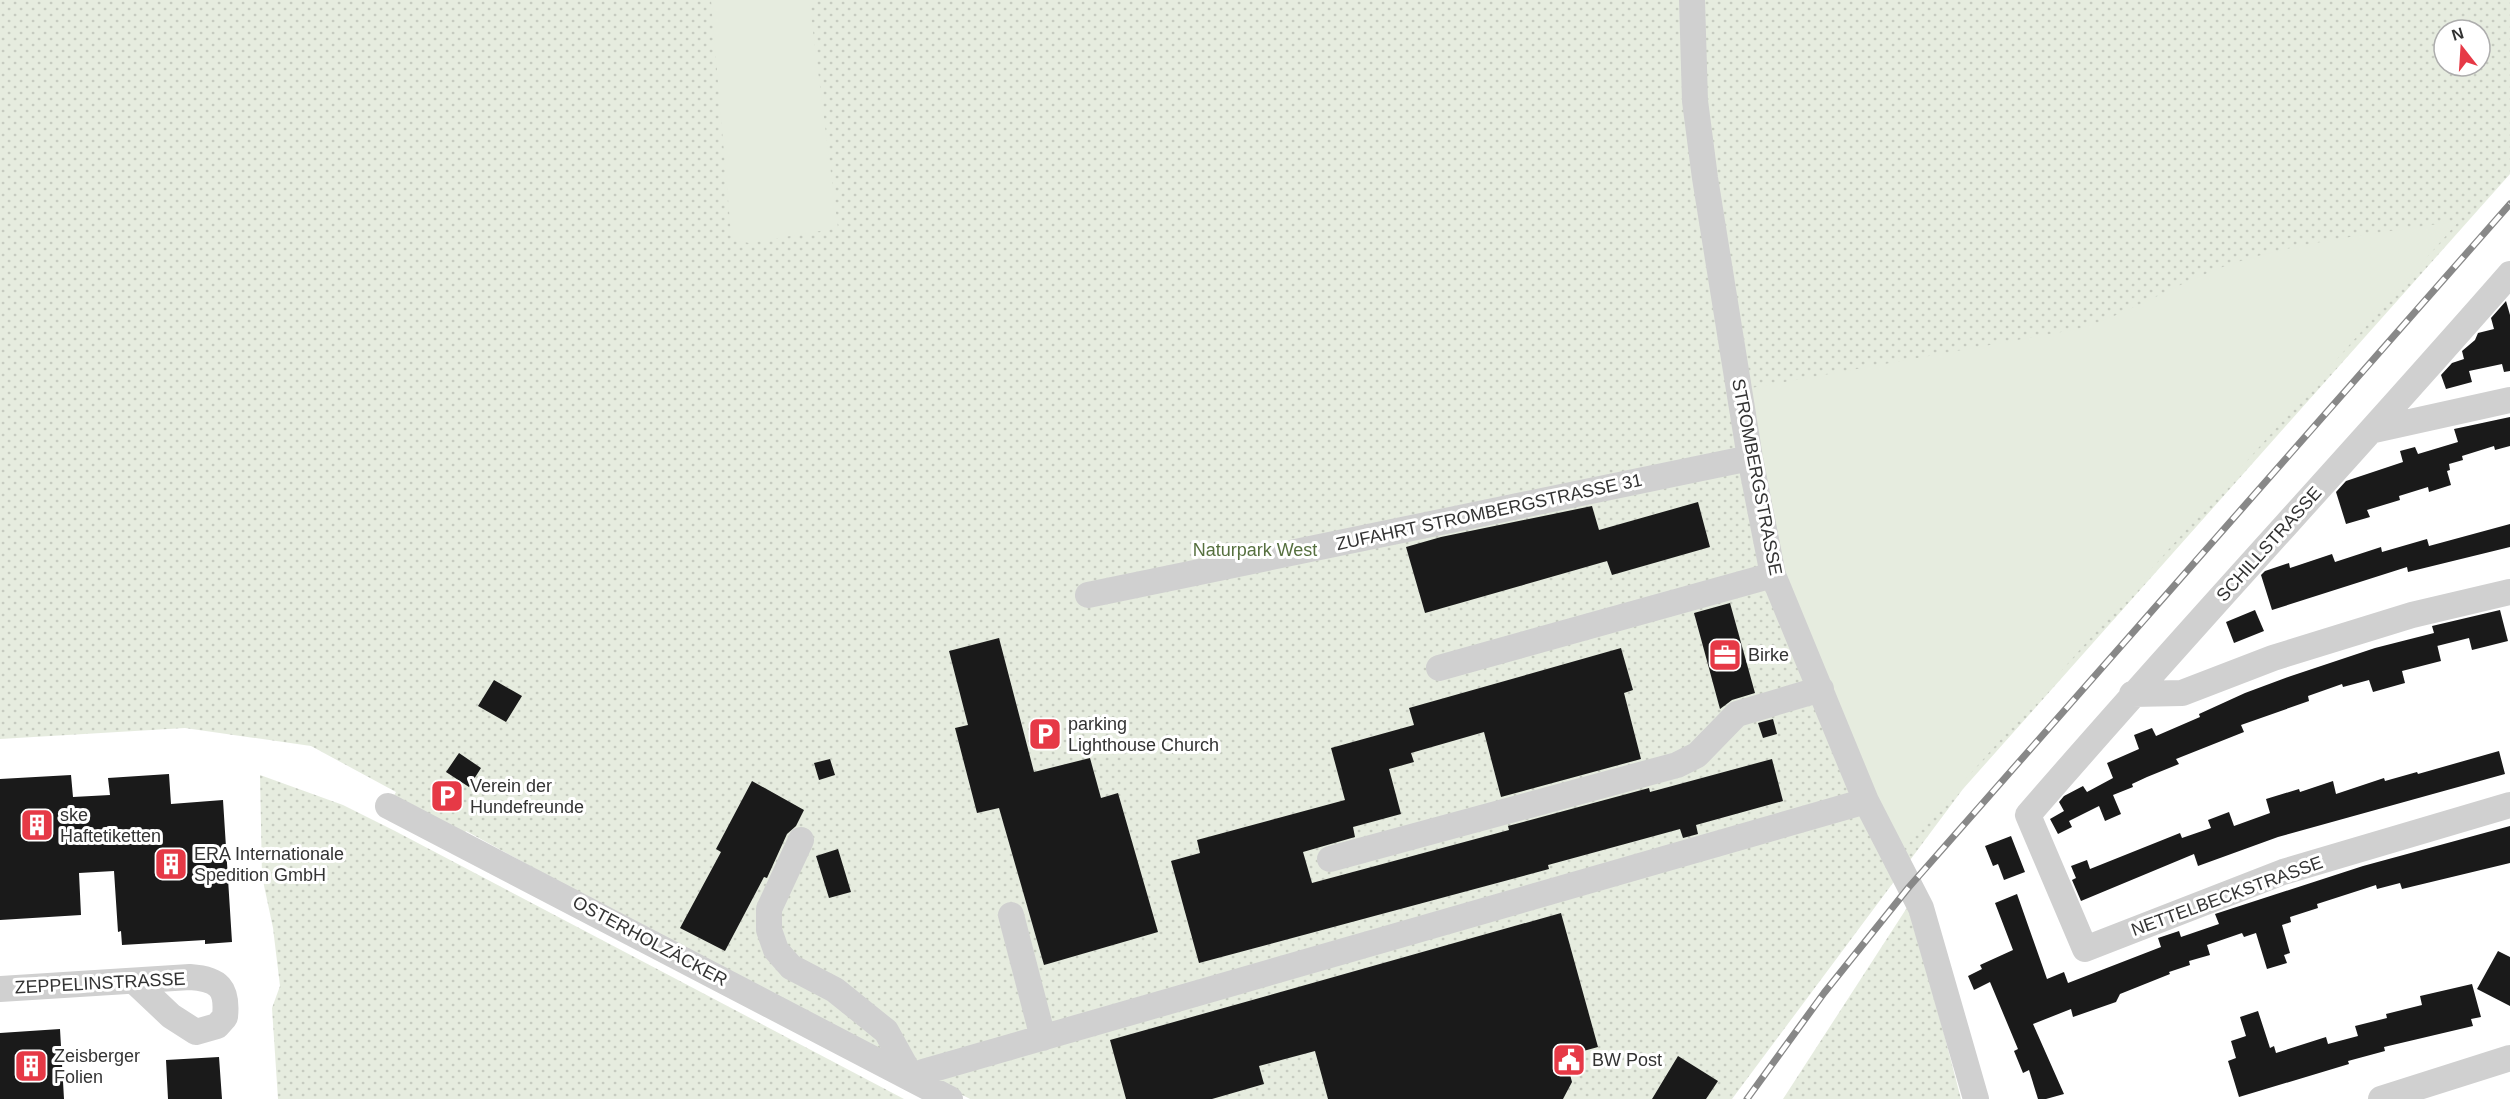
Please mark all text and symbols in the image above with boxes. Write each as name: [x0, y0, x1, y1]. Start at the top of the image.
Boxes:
north arrow: [2432, 18, 2492, 78]
text: N: [2450, 24, 2466, 44]
street label: STROMBERGSTRASSE: [1728, 377, 1786, 577]
street label: ZUFAHRT STROMBERGSTRASSE 31: [1334, 470, 1644, 554]
street label: SCHILLSTRASSE: [2212, 483, 2326, 605]
park label: Naturpark West: [1193, 540, 1317, 560]
office icon: Birke: [1707, 637, 1743, 673]
place label: Birke: [1748, 645, 1789, 665]
place label: parking Lighthouse Church: [1068, 714, 1219, 755]
parking icon: parking Lighthouse Church: [1027, 716, 1063, 752]
place label: Verein der Hundefreunde: [470, 776, 584, 817]
parking icon: Verein der Hundefreunde: [429, 778, 465, 814]
place label: ske Haftetiketten: [60, 805, 161, 846]
building icon: ske Haftetiketten: [19, 807, 55, 843]
place label: ERA Internationale Spedition GmbH: [194, 844, 344, 885]
building icon: ERA Internationale Spedition GmbH: [153, 846, 189, 882]
street label: NETTELBECKSTRASSE: [2129, 852, 2325, 940]
street label: OSTERHOLZÄCKER: [569, 892, 731, 990]
street label: ZEPPELINSTRASSE: [14, 969, 186, 997]
public building icon: BW Post: [1551, 1042, 1587, 1078]
place label: Zeisberger Folien: [54, 1046, 140, 1087]
building icon: Zeisberger Folien: [13, 1048, 49, 1084]
place label: BW Post: [1592, 1050, 1662, 1070]

